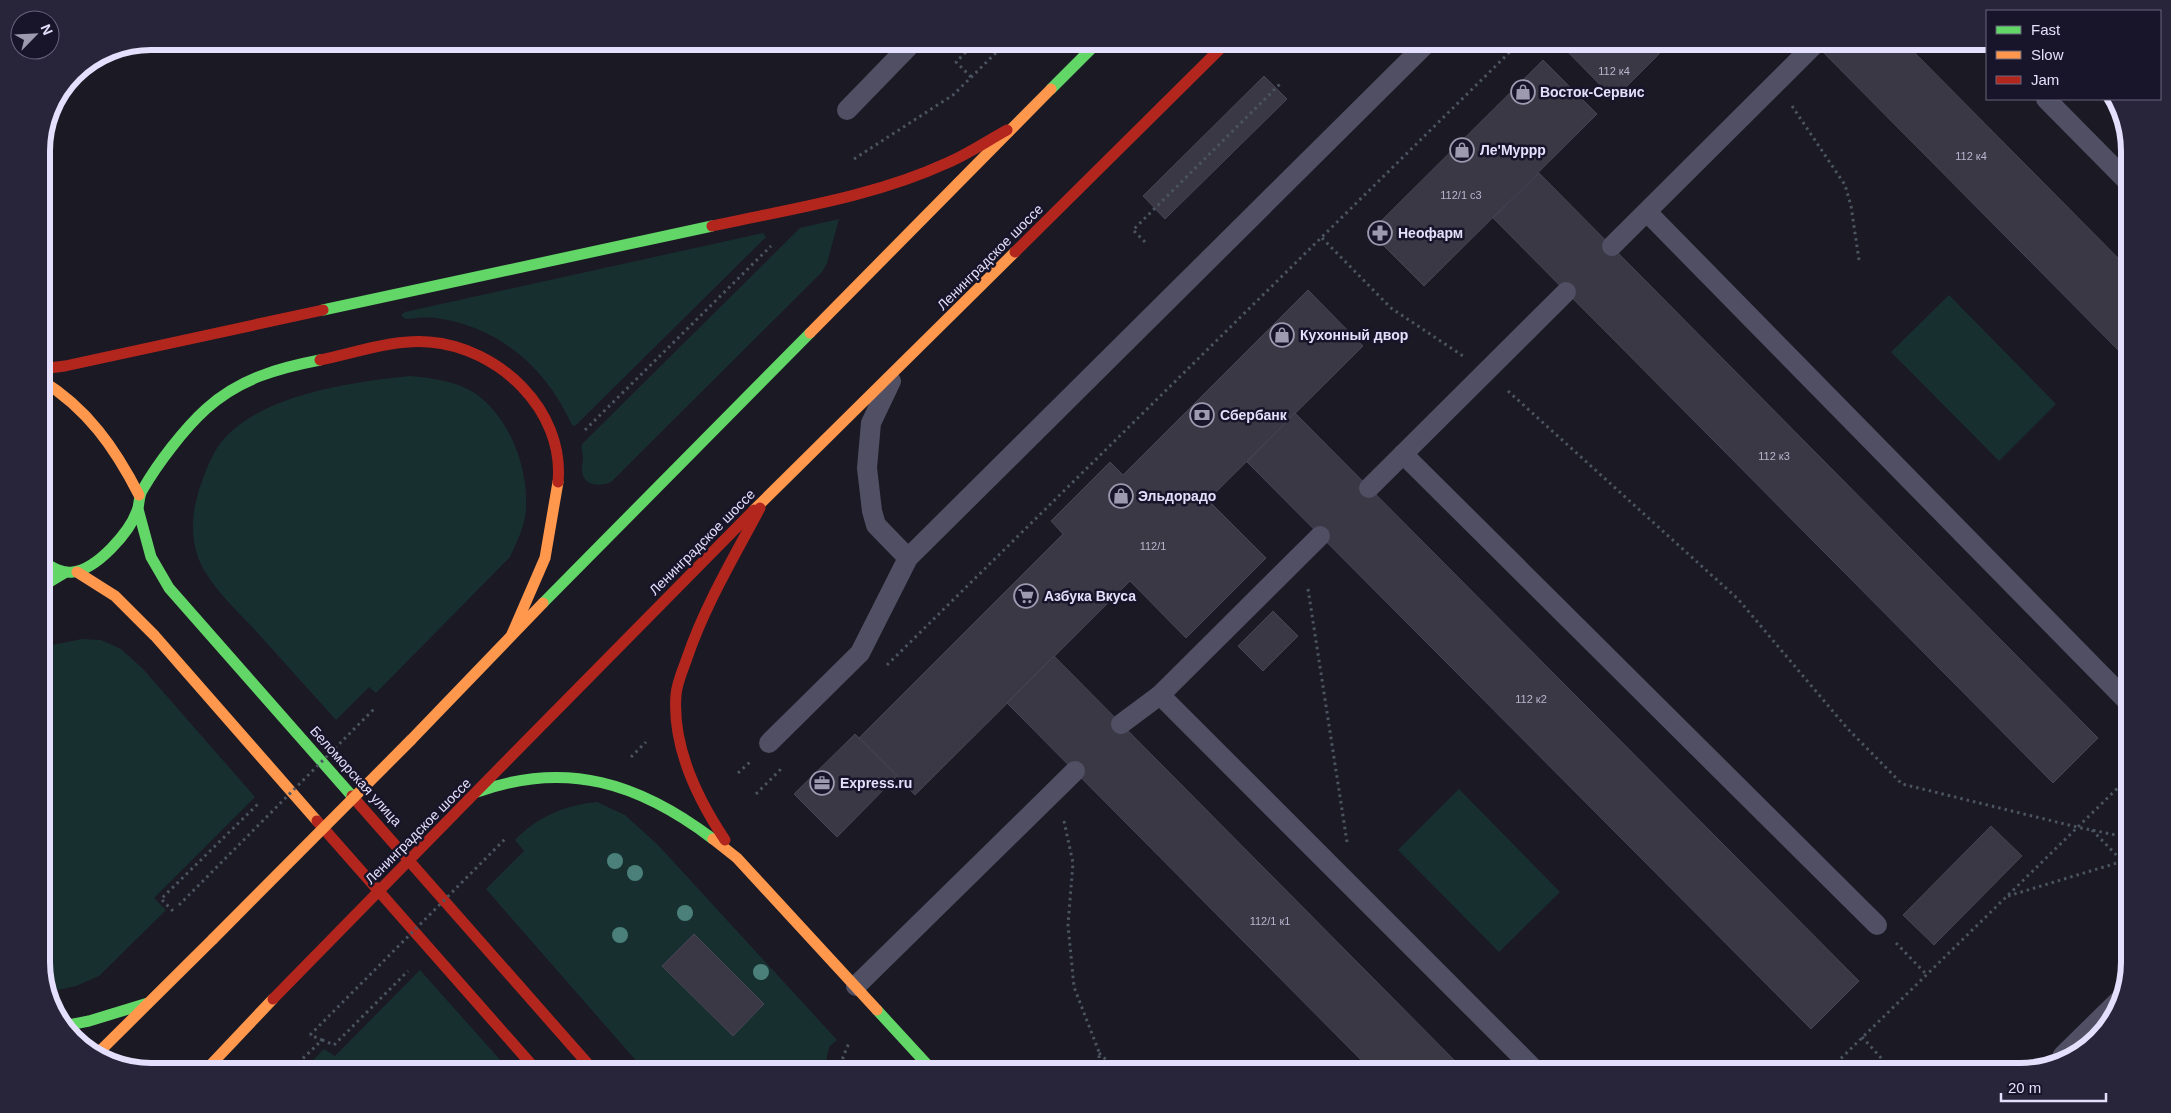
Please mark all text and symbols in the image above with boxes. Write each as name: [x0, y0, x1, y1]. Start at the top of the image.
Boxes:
north arrow: [10, 10, 60, 60]
legend: [1986, 10, 2161, 100]
text: Fast: [2031, 21, 2061, 38]
text: N: [38, 22, 56, 38]
text: Slow: [2031, 46, 2064, 63]
house number: 112 к4: [1598, 65, 1630, 77]
text: Jam: [2031, 71, 2059, 88]
shop icon: Восток-Сервис: [1510, 79, 1536, 105]
place label: Восток-Сервис: [1540, 84, 1645, 100]
shop icon: Ле'Муррр: [1449, 137, 1475, 163]
place label: Ле'Муррр: [1480, 142, 1546, 158]
house number: 112 к4: [1955, 150, 1987, 162]
house number: 112/1 с3: [1440, 189, 1482, 201]
street label: Ленинградское шоссе: [934, 201, 1046, 313]
pharmacy icon: Неофарм: [1367, 220, 1393, 246]
place label: Неофарм: [1398, 225, 1463, 241]
shop icon: Кухонный двор: [1269, 322, 1295, 348]
place label: Кухонный двор: [1300, 327, 1408, 343]
bank icon: Сбербанк: [1189, 402, 1215, 428]
place label: Сбербанк: [1220, 407, 1288, 423]
house number: 112 к3: [1758, 450, 1790, 462]
shop icon: Эльдорадо: [1108, 483, 1134, 509]
street label: Ленинградское шоссе: [646, 486, 758, 598]
place label: Эльдорадо: [1138, 488, 1216, 504]
house number: 112/1: [1140, 540, 1166, 552]
supermarket icon: Азбука Вкуса: [1013, 583, 1039, 609]
place label: Азбука Вкуса: [1044, 588, 1136, 604]
house number: 112 к2: [1515, 693, 1547, 705]
street label: Беломорская улица: [307, 723, 405, 829]
office icon: Express.ru: [809, 770, 835, 796]
street label: Ленинградское шоссе: [362, 775, 474, 887]
place label: Express.ru: [840, 775, 912, 791]
house number: 112/1 к1: [1250, 915, 1290, 927]
scale bar: [2001, 1070, 2106, 1102]
text: 20 m: [2008, 1079, 2041, 1096]

